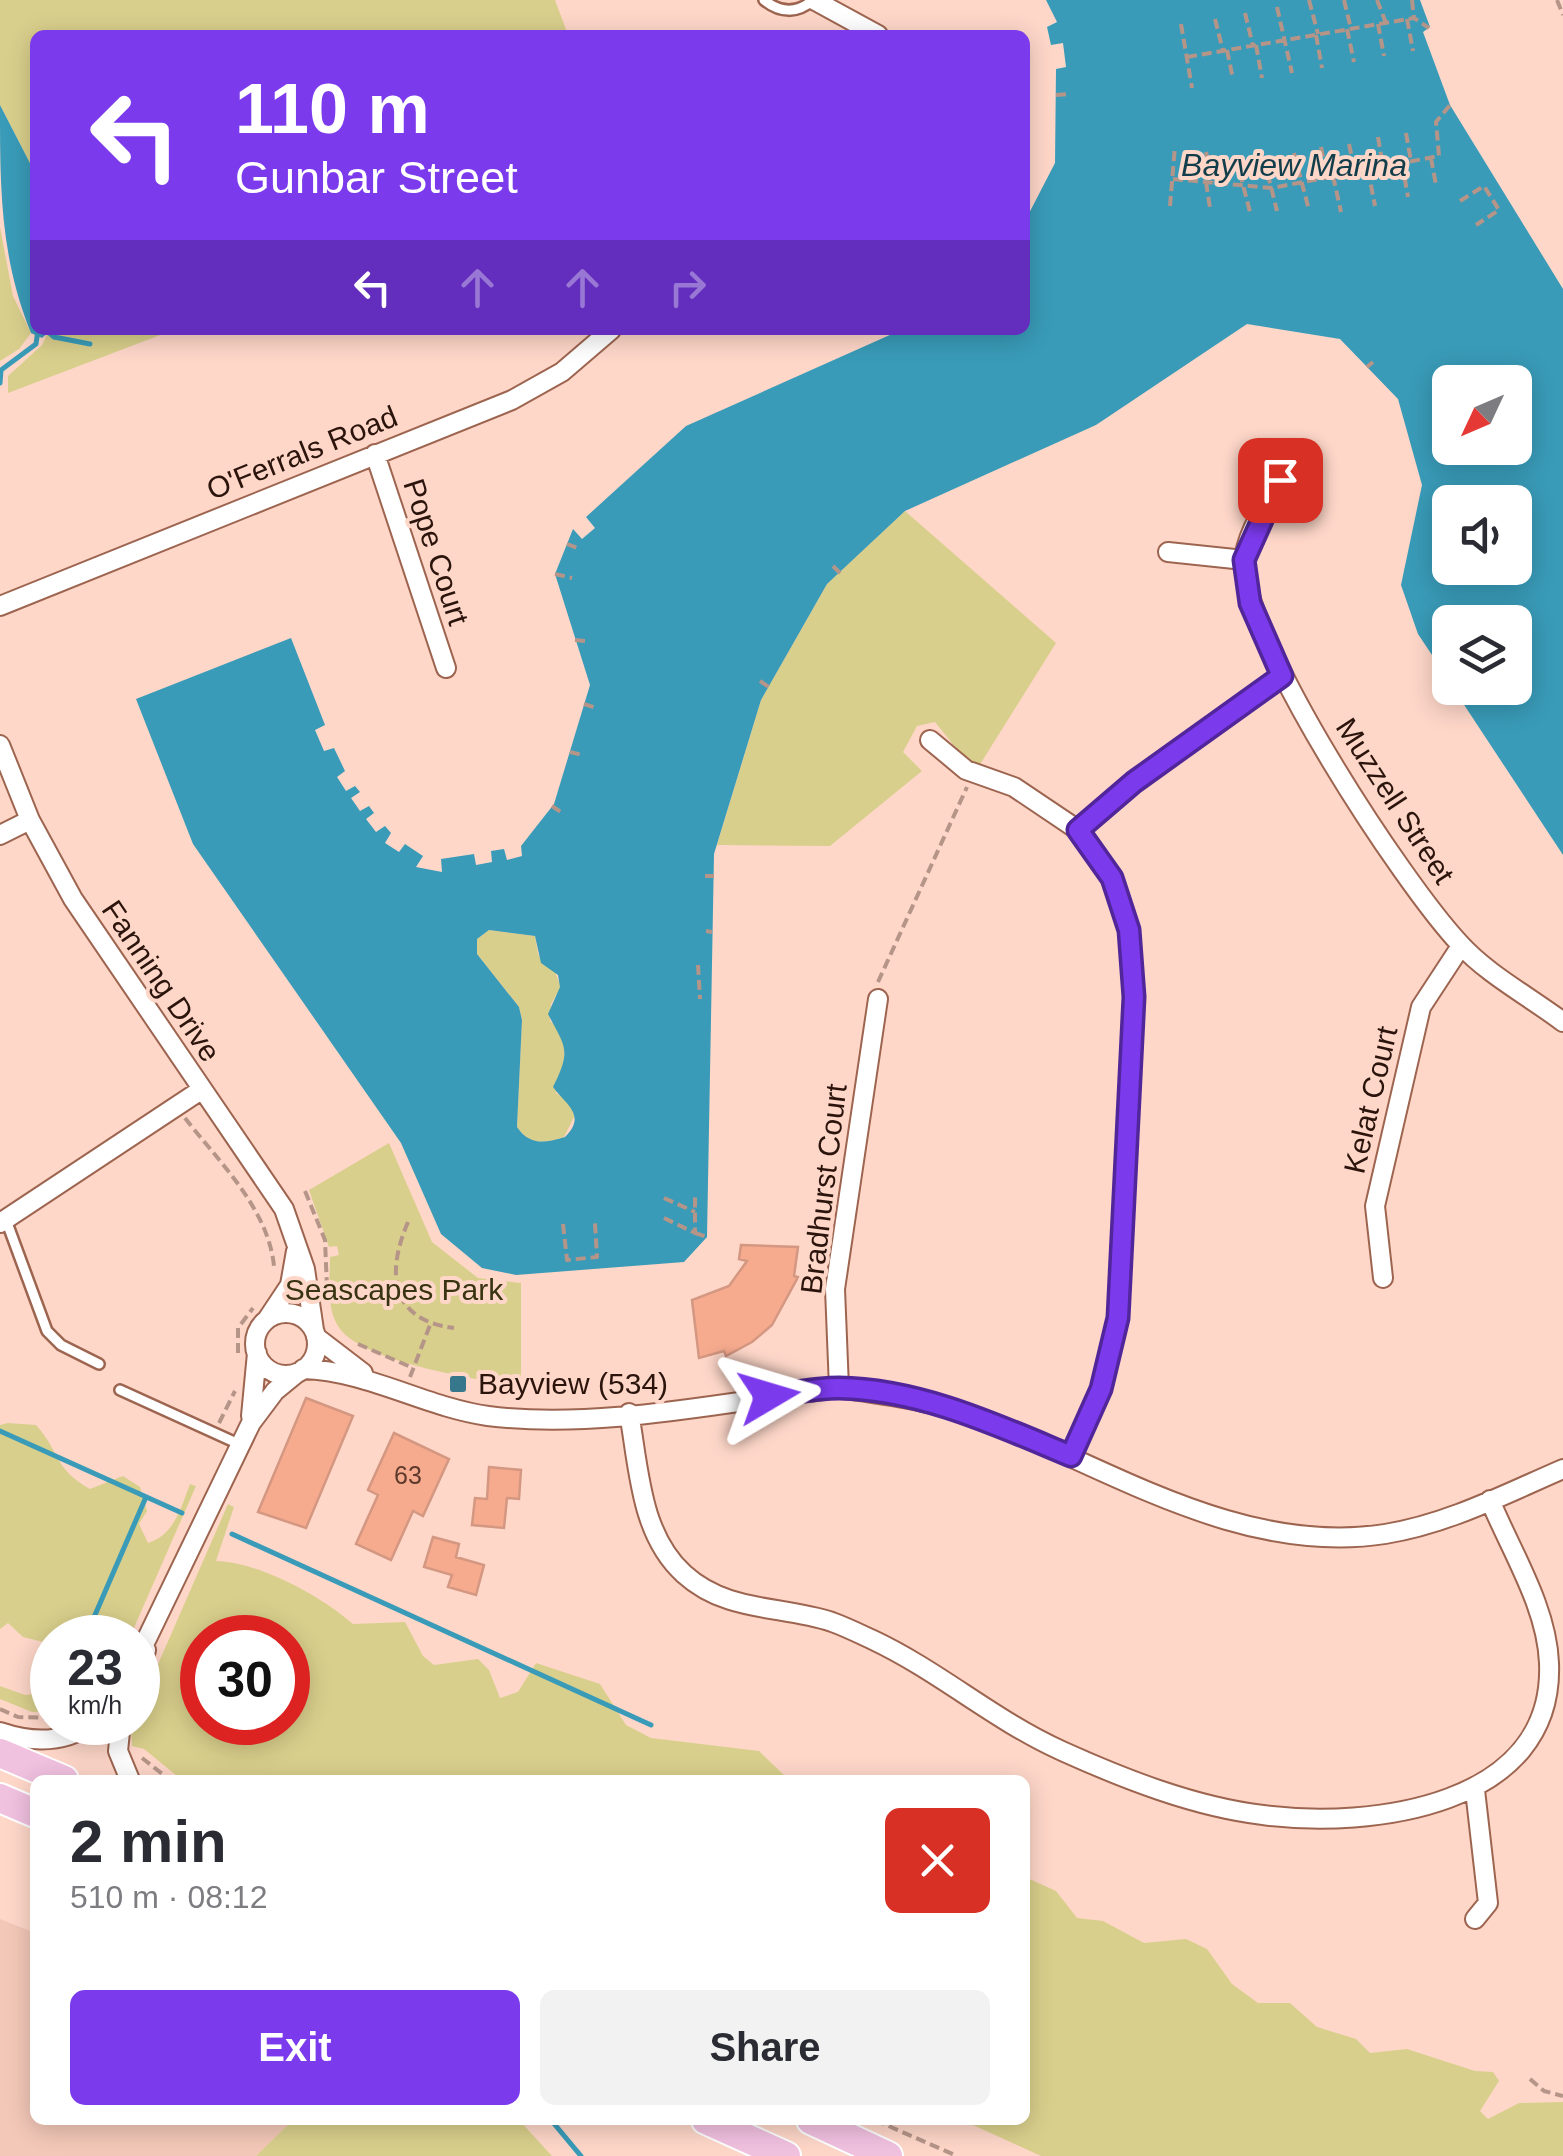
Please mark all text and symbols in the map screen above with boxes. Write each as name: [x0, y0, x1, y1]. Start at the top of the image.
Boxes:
icon: left: [70, 70, 200, 200]
text: 110 m: [235, 70, 430, 148]
water label: Bayview Marina: [1181, 147, 1407, 183]
text: Gunbar Street: [235, 152, 518, 203]
icon: left: [345, 260, 400, 315]
icon: ahead: [450, 260, 505, 315]
icon: ahead: [555, 260, 610, 315]
icon: right: [660, 260, 715, 315]
north arrow: [1432, 365, 1532, 465]
map controls: [1432, 365, 1532, 705]
street label: O'Ferrals Road: [202, 399, 402, 506]
pin: [1238, 438, 1323, 523]
icon: arrive: [1253, 453, 1308, 508]
street label: Pope Court: [397, 475, 476, 630]
button: sound: [1432, 485, 1532, 585]
button: layers: [1432, 605, 1532, 705]
street label: Muzzell Street: [1330, 712, 1461, 890]
street label: Fanning Drive: [96, 894, 227, 1067]
street label: Kelat Court: [1338, 1022, 1404, 1177]
street label: Bradhurst Court: [794, 1081, 853, 1296]
park label: Seascapes Park: [285, 1273, 504, 1306]
position arrow: [717, 1344, 821, 1448]
place label: Bayview (534): [478, 1367, 668, 1400]
marker: Bayview (534): [447, 1373, 469, 1395]
house number: 63: [394, 1461, 422, 1489]
speed limit sign: 30: [180, 1615, 310, 1745]
text: 23: [67, 1640, 123, 1696]
text: km/h: [68, 1691, 122, 1719]
text: 2 min: [70, 1808, 227, 1875]
button: close: [885, 1808, 990, 1913]
text: 510 m · 08:12: [70, 1879, 267, 1915]
button: Exit: [70, 1990, 520, 2105]
button: Share: [540, 1990, 990, 2105]

